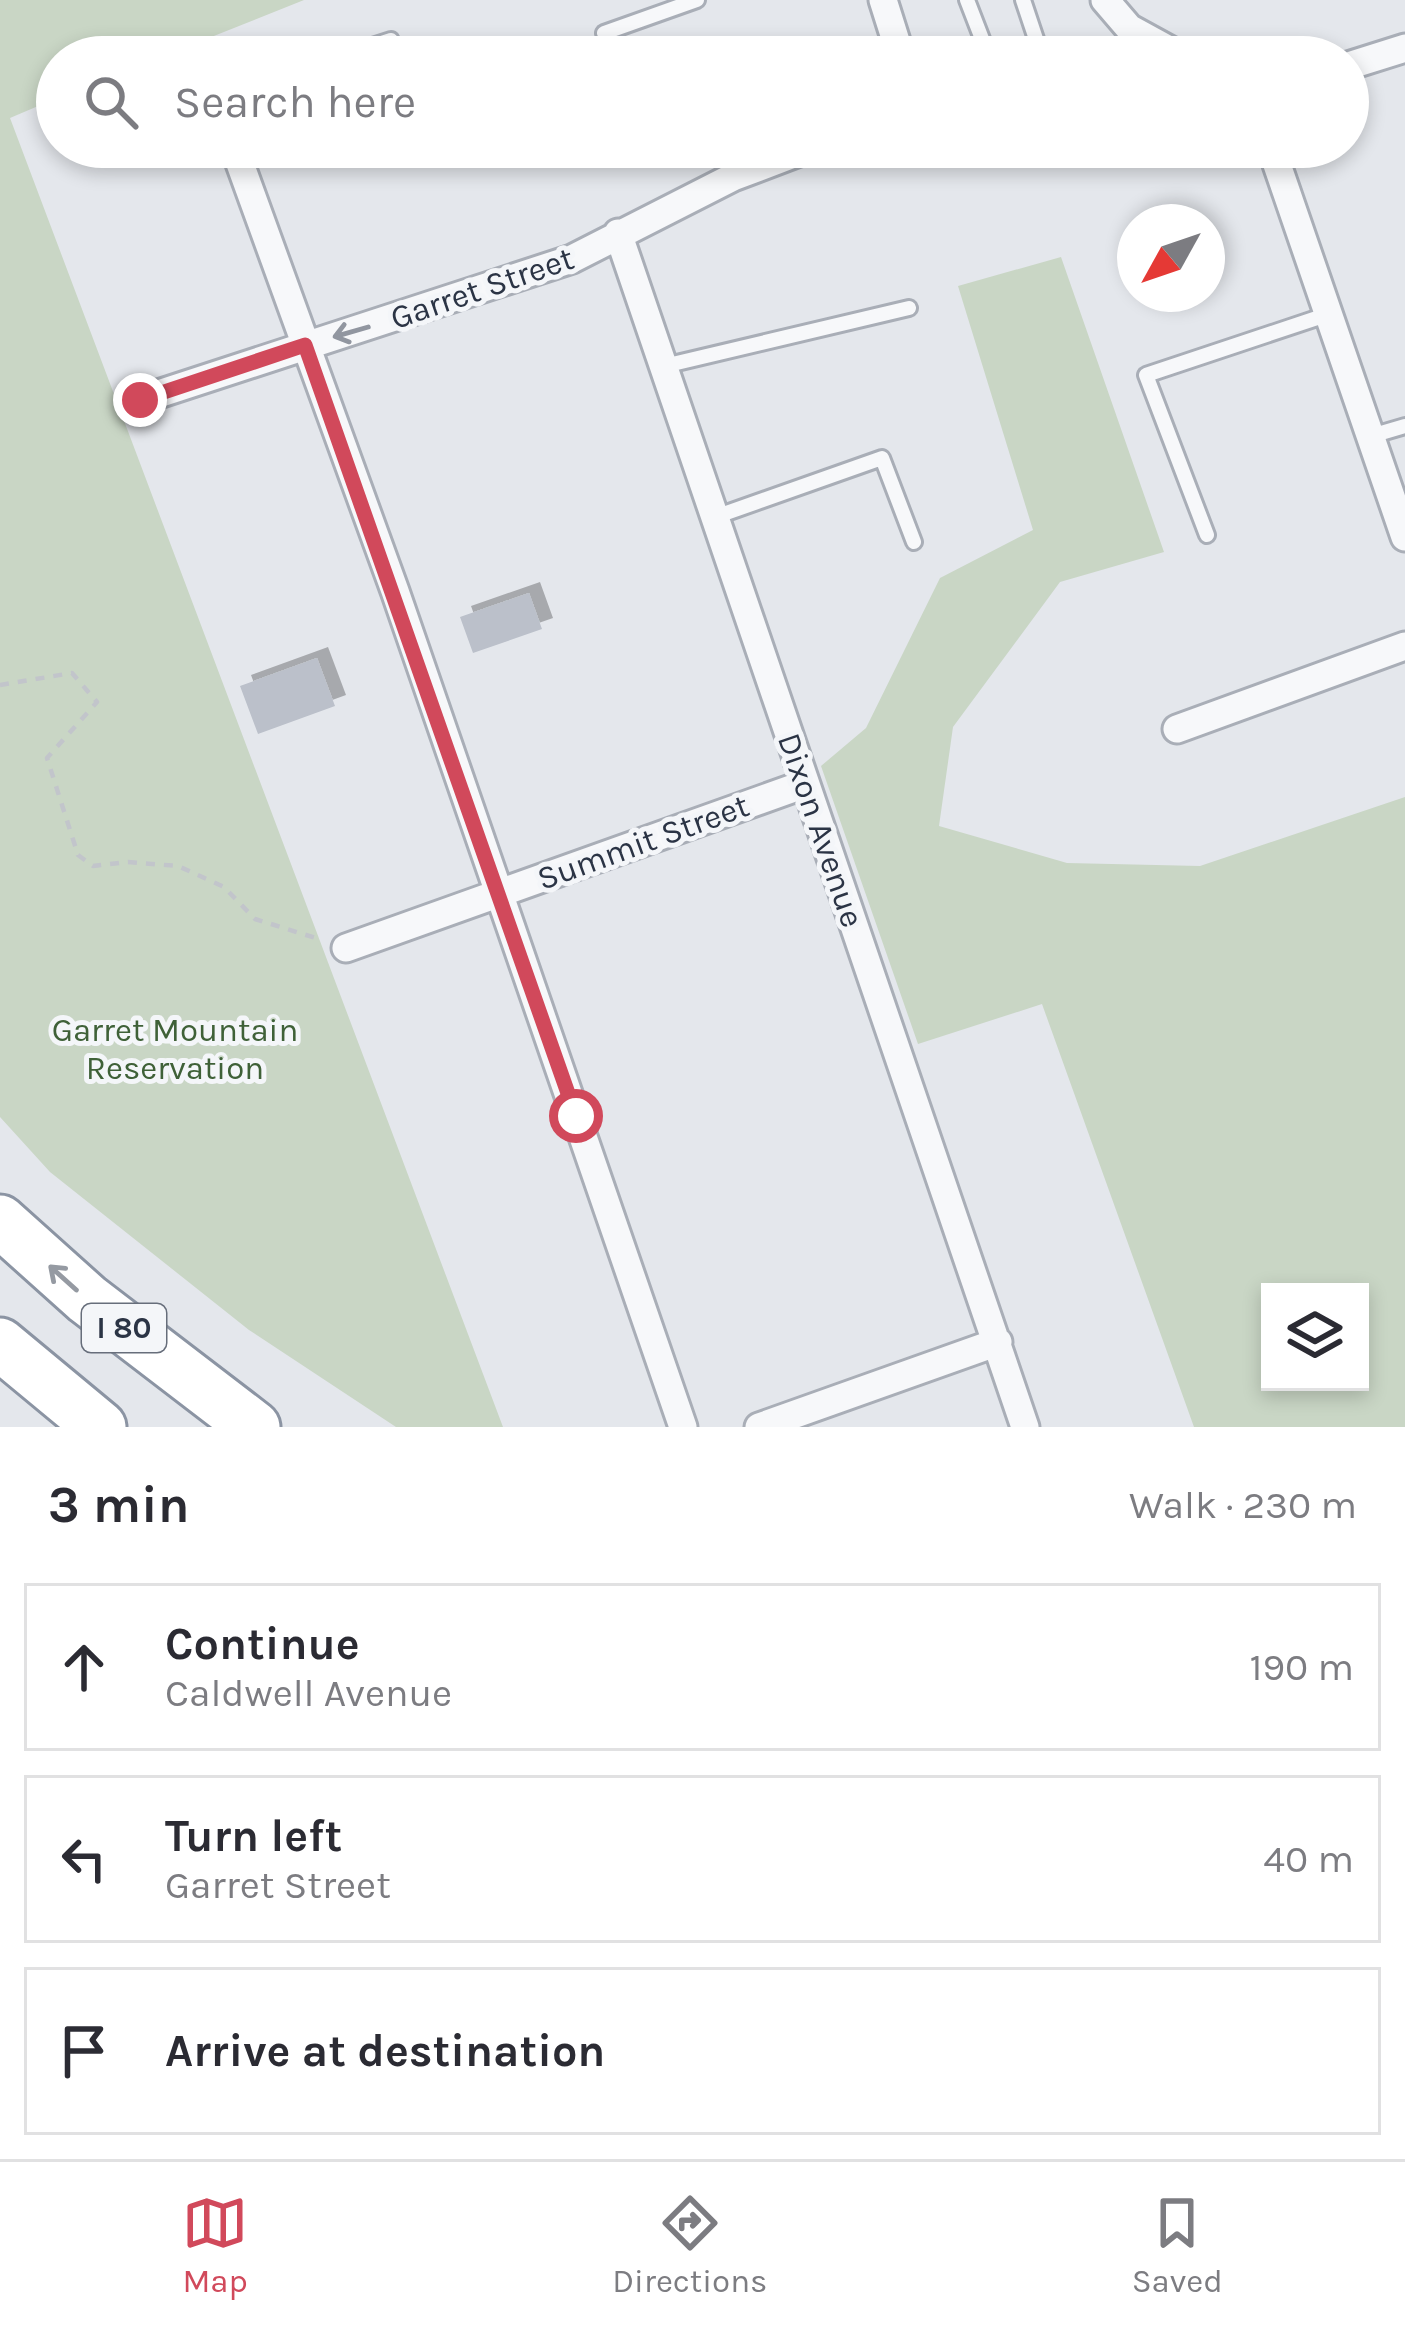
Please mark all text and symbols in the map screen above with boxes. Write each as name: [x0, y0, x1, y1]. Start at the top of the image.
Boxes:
search box: [36, 36, 1369, 168]
icon: search: [78, 69, 144, 135]
text: Search here: [174, 76, 416, 128]
north arrow: [1117, 204, 1225, 312]
street label: Garret Street: [385, 239, 579, 337]
one-way arrow: [333, 322, 371, 344]
route end: [113, 373, 167, 427]
street label: Dixon Avenue: [770, 728, 872, 932]
street label: Summit Street: [532, 786, 754, 898]
park label: Garret Mountain Reservation: [52, 1011, 298, 1087]
route start: [549, 1089, 603, 1143]
one-way arrow: [48, 1265, 79, 1292]
map controls: [1261, 1283, 1369, 1391]
button: layers: [1261, 1283, 1369, 1391]
road number: I 80: [82, 1304, 166, 1352]
text: 3 min: [48, 1475, 190, 1535]
text: Walk · 230 m: [1129, 1482, 1357, 1528]
text: Continue: [165, 1618, 360, 1670]
icon: ahead: [51, 1634, 117, 1700]
text: 190 m: [1250, 1644, 1354, 1690]
text: Caldwell Avenue: [165, 1670, 452, 1716]
text: Turn left: [165, 1810, 342, 1862]
icon: left: [51, 1826, 117, 1892]
text: 40 m: [1263, 1836, 1354, 1882]
text: Garret Street: [165, 1862, 391, 1908]
icon: arrive: [51, 2018, 117, 2084]
text: Arrive at destination: [165, 2025, 605, 2077]
tab: Map: [182, 2190, 248, 2300]
tab: Directions: [612, 2190, 767, 2300]
tab: Saved: [1132, 2190, 1223, 2300]

